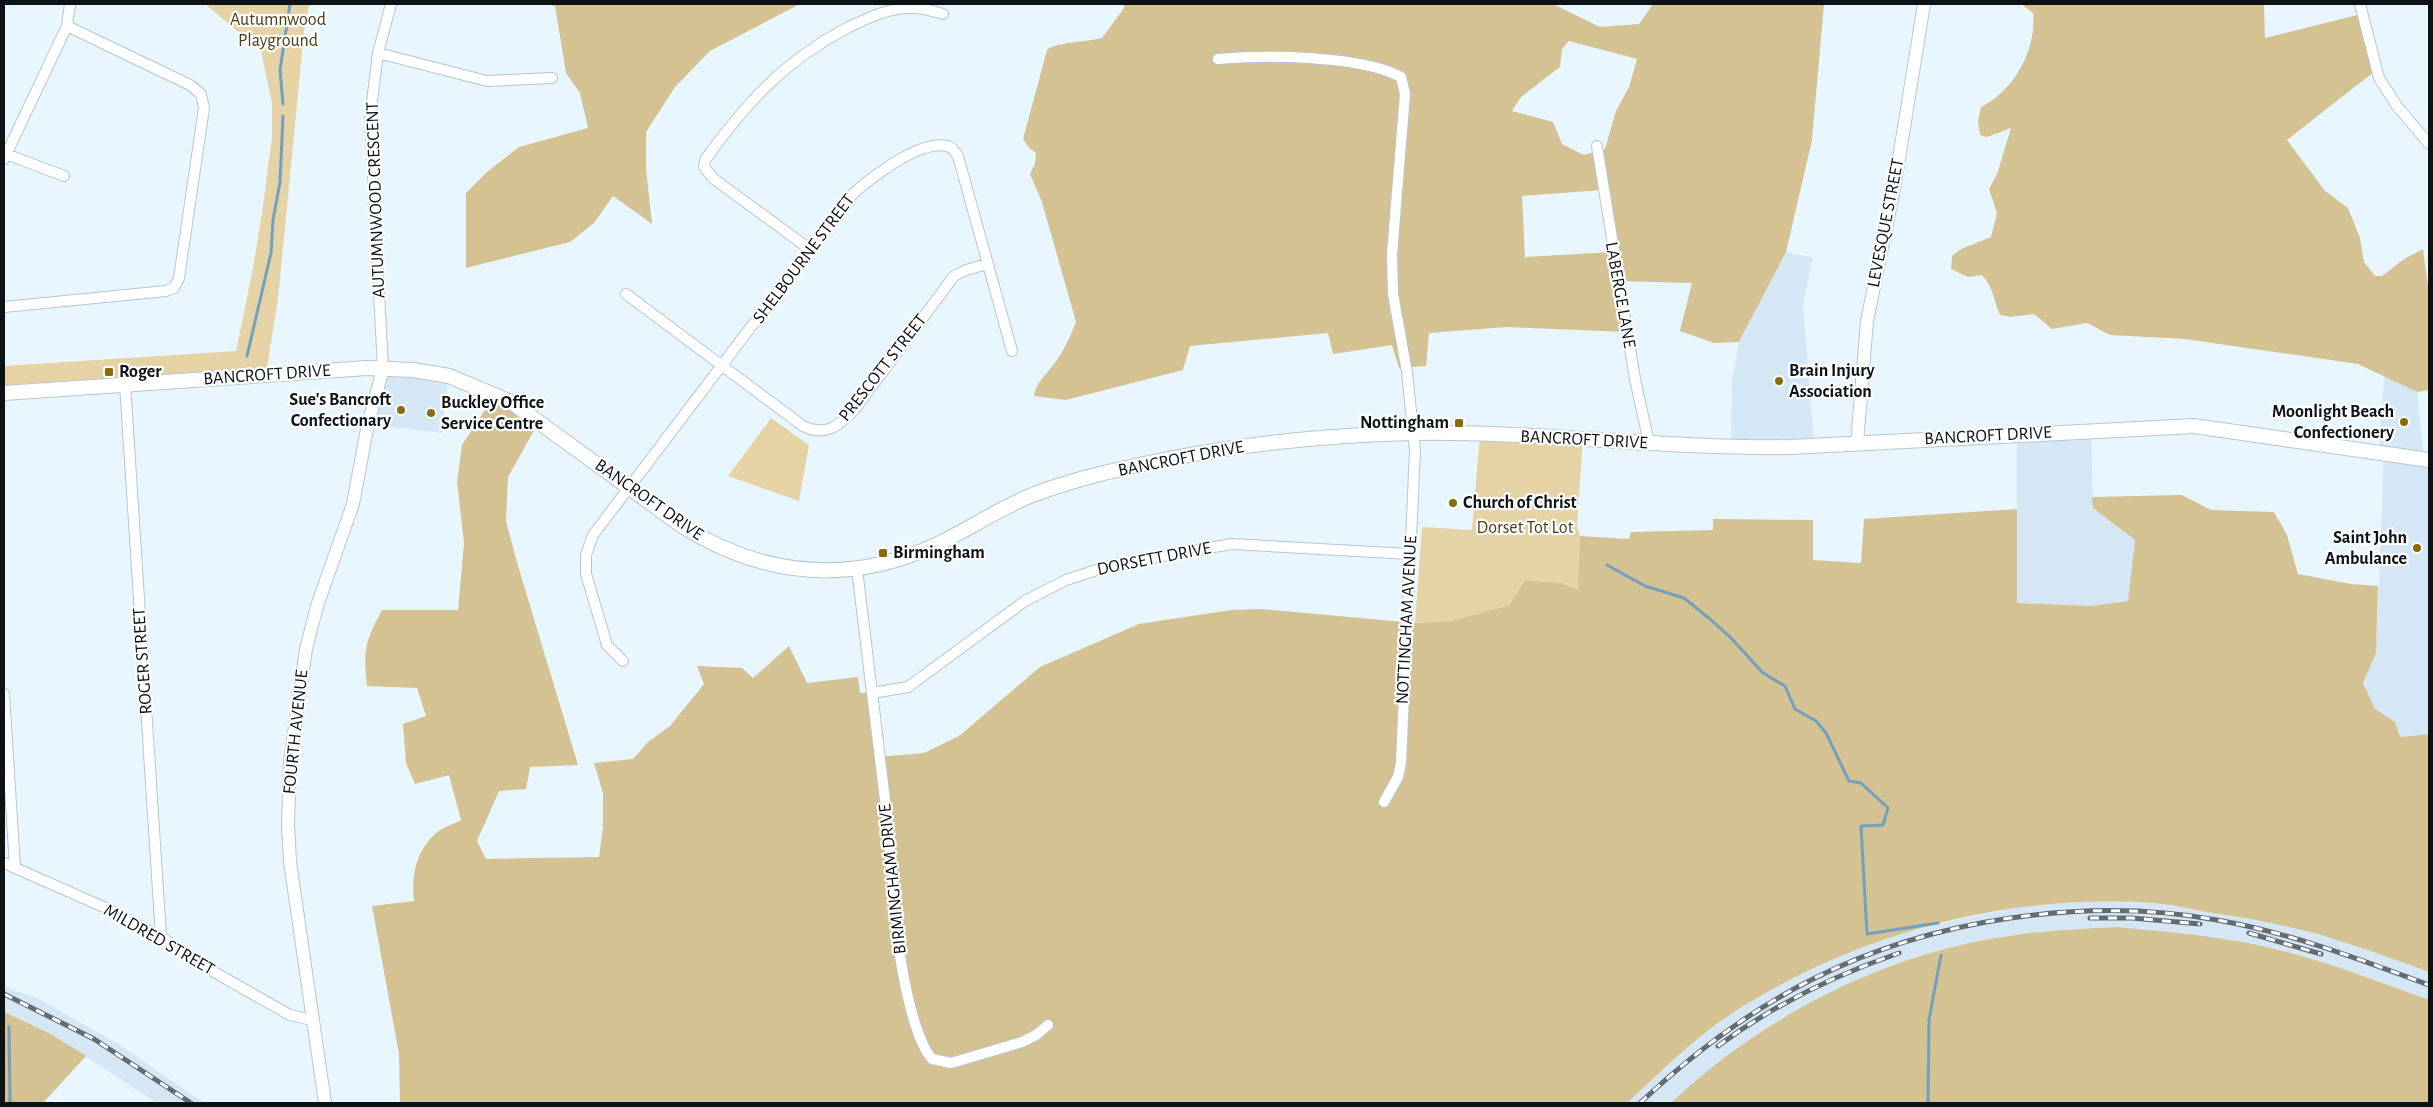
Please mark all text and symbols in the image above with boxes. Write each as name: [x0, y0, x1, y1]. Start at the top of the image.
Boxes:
park label: Autumnwood Playground: [230, 11, 326, 50]
street label: AUTUMNWOOD CRESCENT: [364, 101, 388, 298]
street label: LEVESQUE STREET: [1865, 157, 1907, 289]
street label: SHELBOURNE STREET: [750, 191, 858, 327]
street label: LABERGE LANE: [1602, 241, 1638, 350]
street label: PRESCOTT STREET: [836, 311, 930, 425]
street label: BANCROFT DRIVE: [203, 362, 332, 388]
place label: Brain Injury Association: [1789, 362, 1876, 401]
place label: Roger: [119, 363, 162, 381]
marker: Roger: [103, 366, 115, 378]
marker: Brain Injury Association: [1773, 375, 1785, 387]
place label: Sue's Bancroft Confectionary: [289, 391, 392, 430]
place label: Buckley Office Service Centre: [441, 394, 544, 433]
place label: Moonlight Beach Confectionery: [2272, 403, 2395, 442]
marker: Sue's Bancroft Confectionary: [395, 404, 407, 416]
marker: Buckley Office Service Centre: [425, 407, 437, 419]
place label: Nottingham: [1360, 414, 1449, 432]
marker: Moonlight Beach Confectionery: [2398, 416, 2410, 428]
marker: Nottingham: [1453, 417, 1465, 429]
street label: BANCROFT DRIVE: [1924, 424, 2053, 448]
street label: BANCROFT DRIVE: [1520, 428, 1649, 452]
street label: BANCROFT DRIVE: [1117, 438, 1246, 480]
street label: BANCROFT DRIVE: [592, 456, 707, 544]
place label: Church of Christ: [1463, 494, 1577, 512]
marker: Church of Christ: [1447, 497, 1459, 509]
park label: Dorset Tot Lot: [1477, 519, 1574, 537]
place label: Saint John Ambulance: [2325, 529, 2407, 568]
street label: NOTTINGHAM AVENUE: [1394, 535, 1420, 705]
street label: DORSETT DRIVE: [1095, 539, 1213, 579]
marker: Saint John Ambulance: [2411, 542, 2423, 554]
place label: Birmingham: [893, 544, 985, 562]
marker: Birmingham: [877, 547, 889, 559]
street label: ROGER STREET: [130, 607, 156, 715]
street label: FOURTH AVENUE: [281, 669, 312, 795]
street label: BIRMINGHAM DRIVE: [876, 803, 910, 955]
street label: MILDRED STREET: [101, 901, 218, 979]

